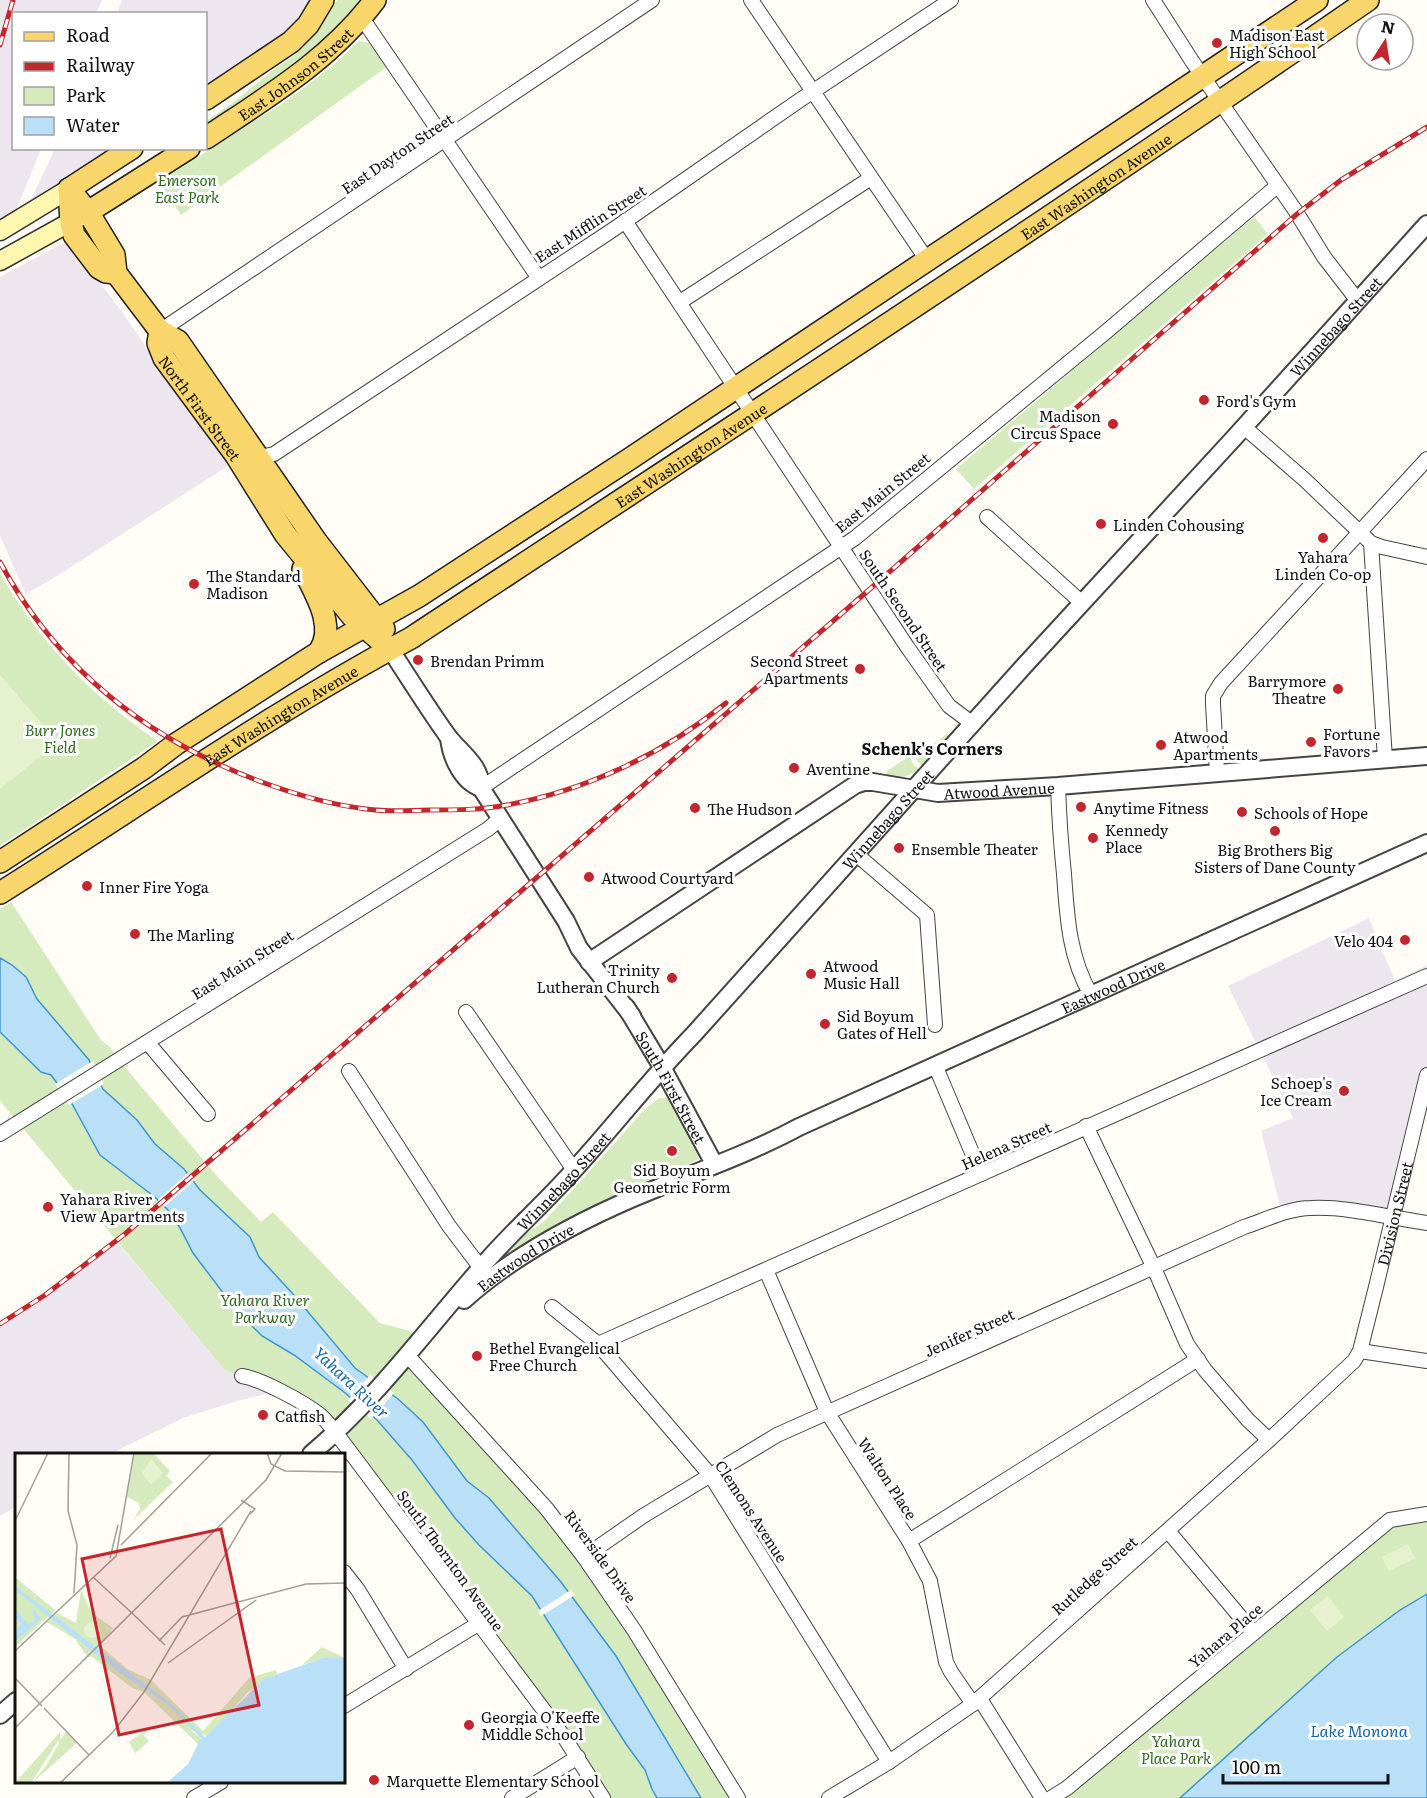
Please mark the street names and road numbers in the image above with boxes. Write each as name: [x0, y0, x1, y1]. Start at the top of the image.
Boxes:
street label: East Johnson Street: [233, 22, 358, 126]
street label: East Dayton Street: [336, 107, 458, 199]
street label: East Washington Avenue: [1015, 127, 1176, 245]
street label: East Mifflin Street: [530, 178, 650, 268]
street label: Winnebago Street: [1284, 271, 1387, 381]
street label: North First Street: [154, 350, 248, 465]
street label: East Washington Avenue: [610, 396, 771, 513]
street label: East Main Street: [829, 446, 935, 538]
street label: South Second Street: [854, 544, 954, 676]
street label: East Washington Avenue: [198, 658, 362, 771]
street label: Winnebago Street: [836, 763, 938, 874]
street label: Atwood Avenue: [943, 775, 1055, 804]
street label: East Main Street: [186, 923, 298, 1005]
street label: Eastwood Drive: [1057, 952, 1168, 1019]
street label: South First Street: [631, 1026, 712, 1147]
street label: Helena Street: [957, 1115, 1055, 1175]
street label: Winnebago Street: [511, 1126, 615, 1235]
street label: Division Street: [1370, 1159, 1417, 1268]
street label: Eastwood Drive: [471, 1217, 578, 1297]
street label: Jenifer Street: [920, 1302, 1018, 1362]
street label: Walton Place: [853, 1432, 923, 1524]
street label: Clemons Avenue: [710, 1455, 794, 1567]
street label: South Thornton Avenue: [392, 1485, 510, 1636]
street label: Riverside Drive: [559, 1505, 643, 1607]
street label: Rutledge Street: [1046, 1530, 1142, 1620]
street label: Yahara Place: [1183, 1597, 1267, 1673]

